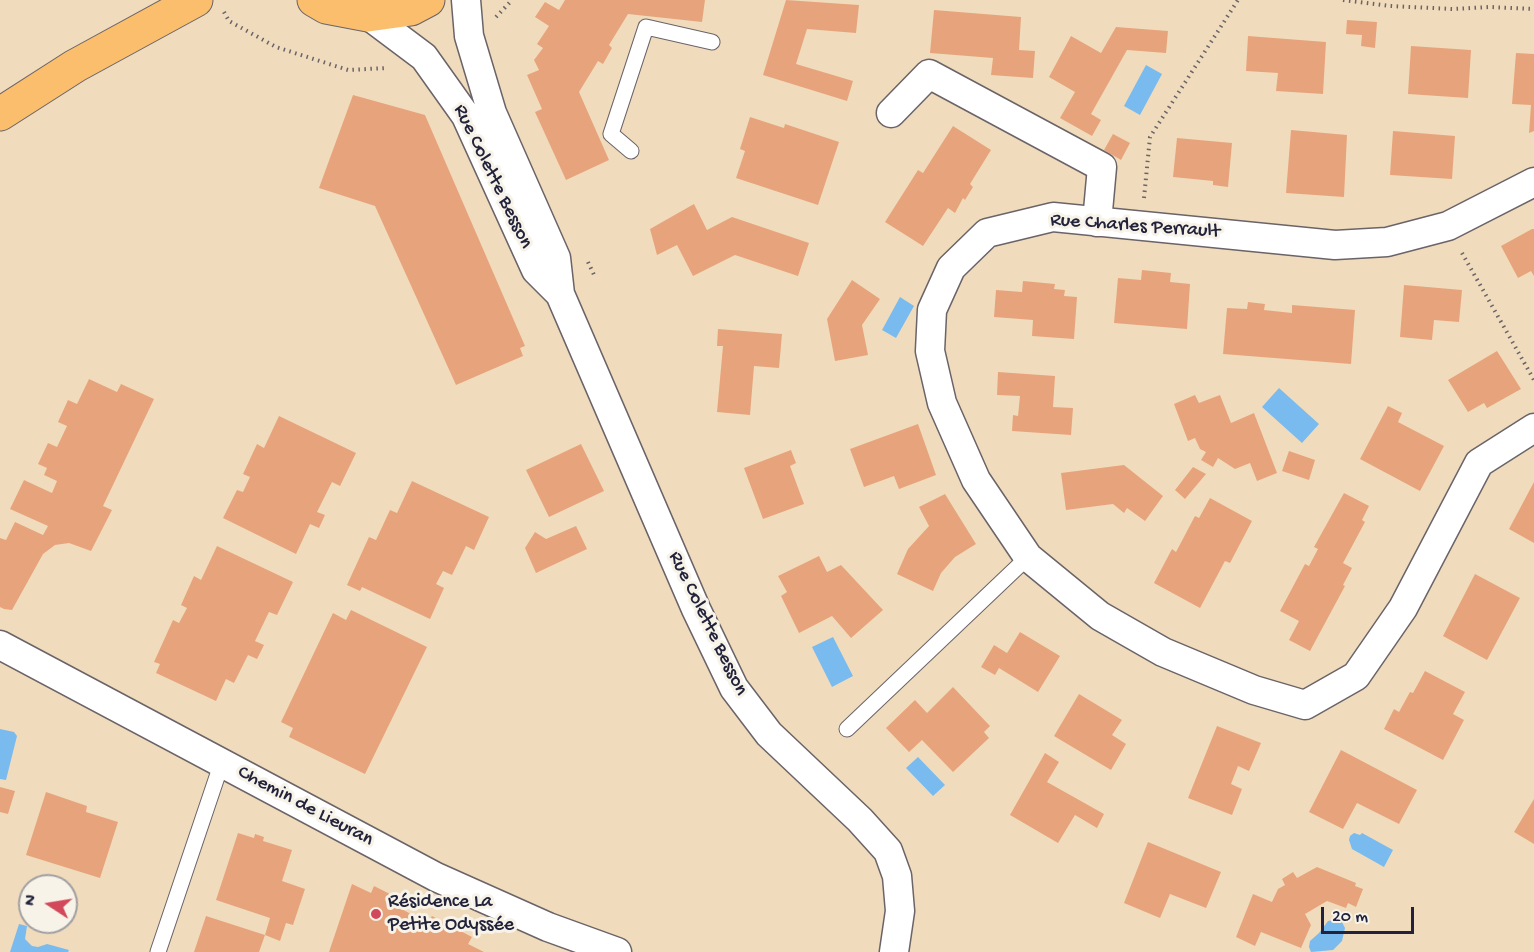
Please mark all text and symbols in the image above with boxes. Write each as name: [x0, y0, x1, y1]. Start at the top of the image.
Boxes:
street label: Rue Colette Besson: [447, 101, 537, 253]
street label: Rue Charles Perrault: [1049, 209, 1221, 245]
street label: Rue Colette Besson: [662, 548, 752, 700]
street label: Chemin de Lieuran: [233, 761, 377, 853]
north arrow: [18, 874, 78, 934]
place label: Résidence La Petite Odyssée: [388, 891, 514, 938]
text: N: [21, 893, 42, 908]
scale bar: [1324, 895, 1417, 933]
marker: Résidence La Petite Odyssée: [369, 907, 383, 921]
text: 20 m: [1332, 907, 1368, 928]

